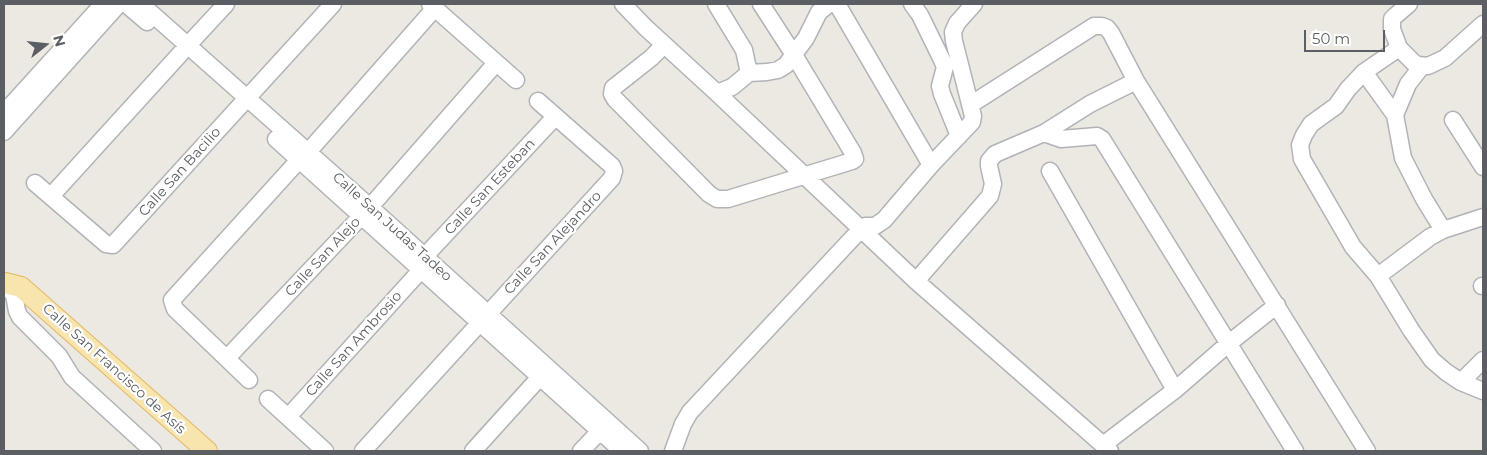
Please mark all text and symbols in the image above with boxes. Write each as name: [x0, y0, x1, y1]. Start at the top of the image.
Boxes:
north arrow: [20, 20, 70, 70]
scale bar: [1307, 20, 1388, 52]
text: 50 m: [1312, 29, 1350, 48]
text: N: [49, 33, 70, 49]
street label: Calle San Bacilio: [135, 124, 225, 220]
street label: Calle San Esteban: [441, 136, 539, 238]
street label: Calle San Judas Tadeo: [329, 169, 455, 285]
street label: Calle San Alejandro: [501, 188, 605, 298]
street label: Calle San Alejo: [282, 214, 364, 300]
street label: Calle San Ambrosio: [302, 288, 406, 400]
street label: Calle San Francisco de Asís: [39, 300, 189, 438]

